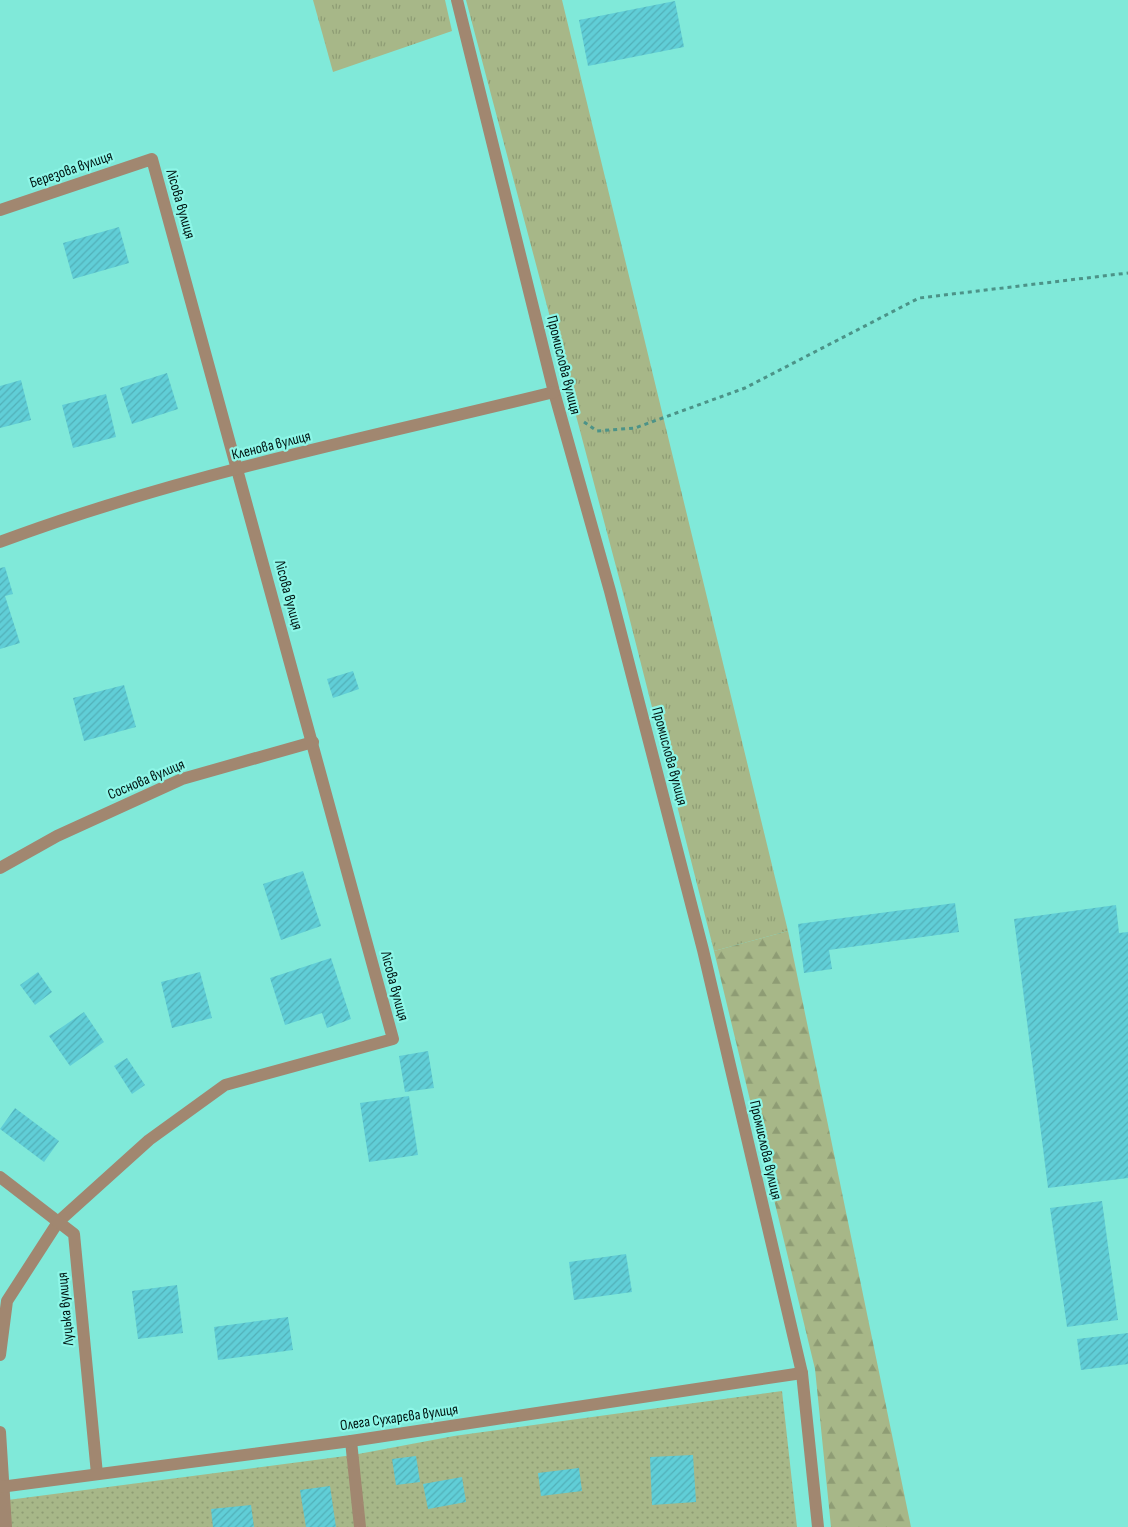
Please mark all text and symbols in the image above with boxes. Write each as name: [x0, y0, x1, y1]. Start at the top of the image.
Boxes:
street label: Березова вулиця: [27, 146, 115, 193]
street label: Лісова вулиця: [161, 166, 200, 241]
street label: Промислова вулиця: [542, 314, 585, 417]
street label: Кленова вулиця: [230, 426, 313, 464]
street label: Лісова вулиця: [270, 557, 307, 632]
street label: Промислова вулиця: [647, 705, 692, 808]
street label: Соснова вулиця: [105, 755, 188, 804]
street label: Лісова вулиця: [376, 948, 413, 1023]
street label: Промислова вулиця: [745, 1099, 786, 1202]
street label: Луцька вулиця: [53, 1271, 78, 1347]
street label: Олега Сухарєва вулиця: [339, 1400, 459, 1435]

